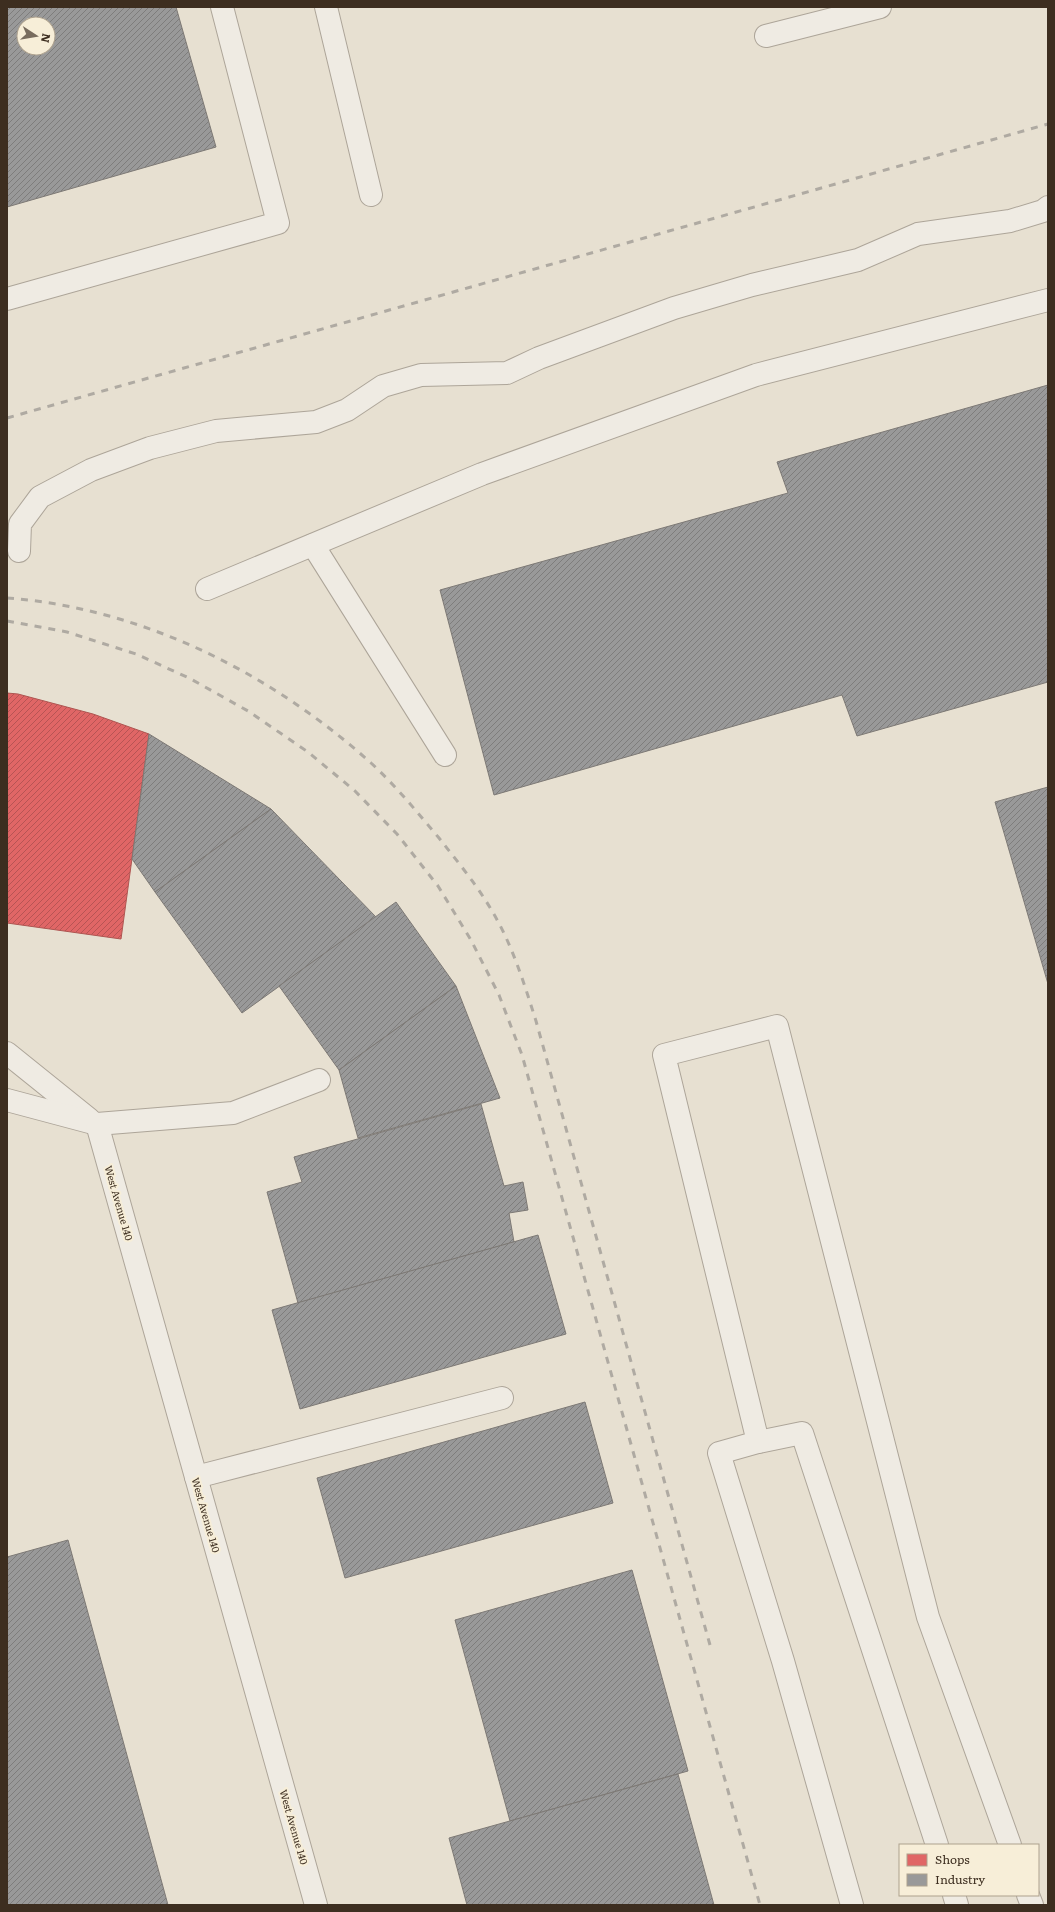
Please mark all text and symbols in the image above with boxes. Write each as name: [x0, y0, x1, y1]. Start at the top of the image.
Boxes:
north arrow: [16, 16, 56, 56]
text: N: [38, 32, 56, 44]
street label: West Avenue 140: [102, 1164, 137, 1242]
street label: West Avenue 140: [189, 1476, 224, 1554]
street label: West Avenue 140: [277, 1788, 312, 1866]
legend: [899, 1844, 1039, 1896]
text: Shops: [935, 1850, 970, 1868]
text: Industry: [935, 1870, 985, 1888]

